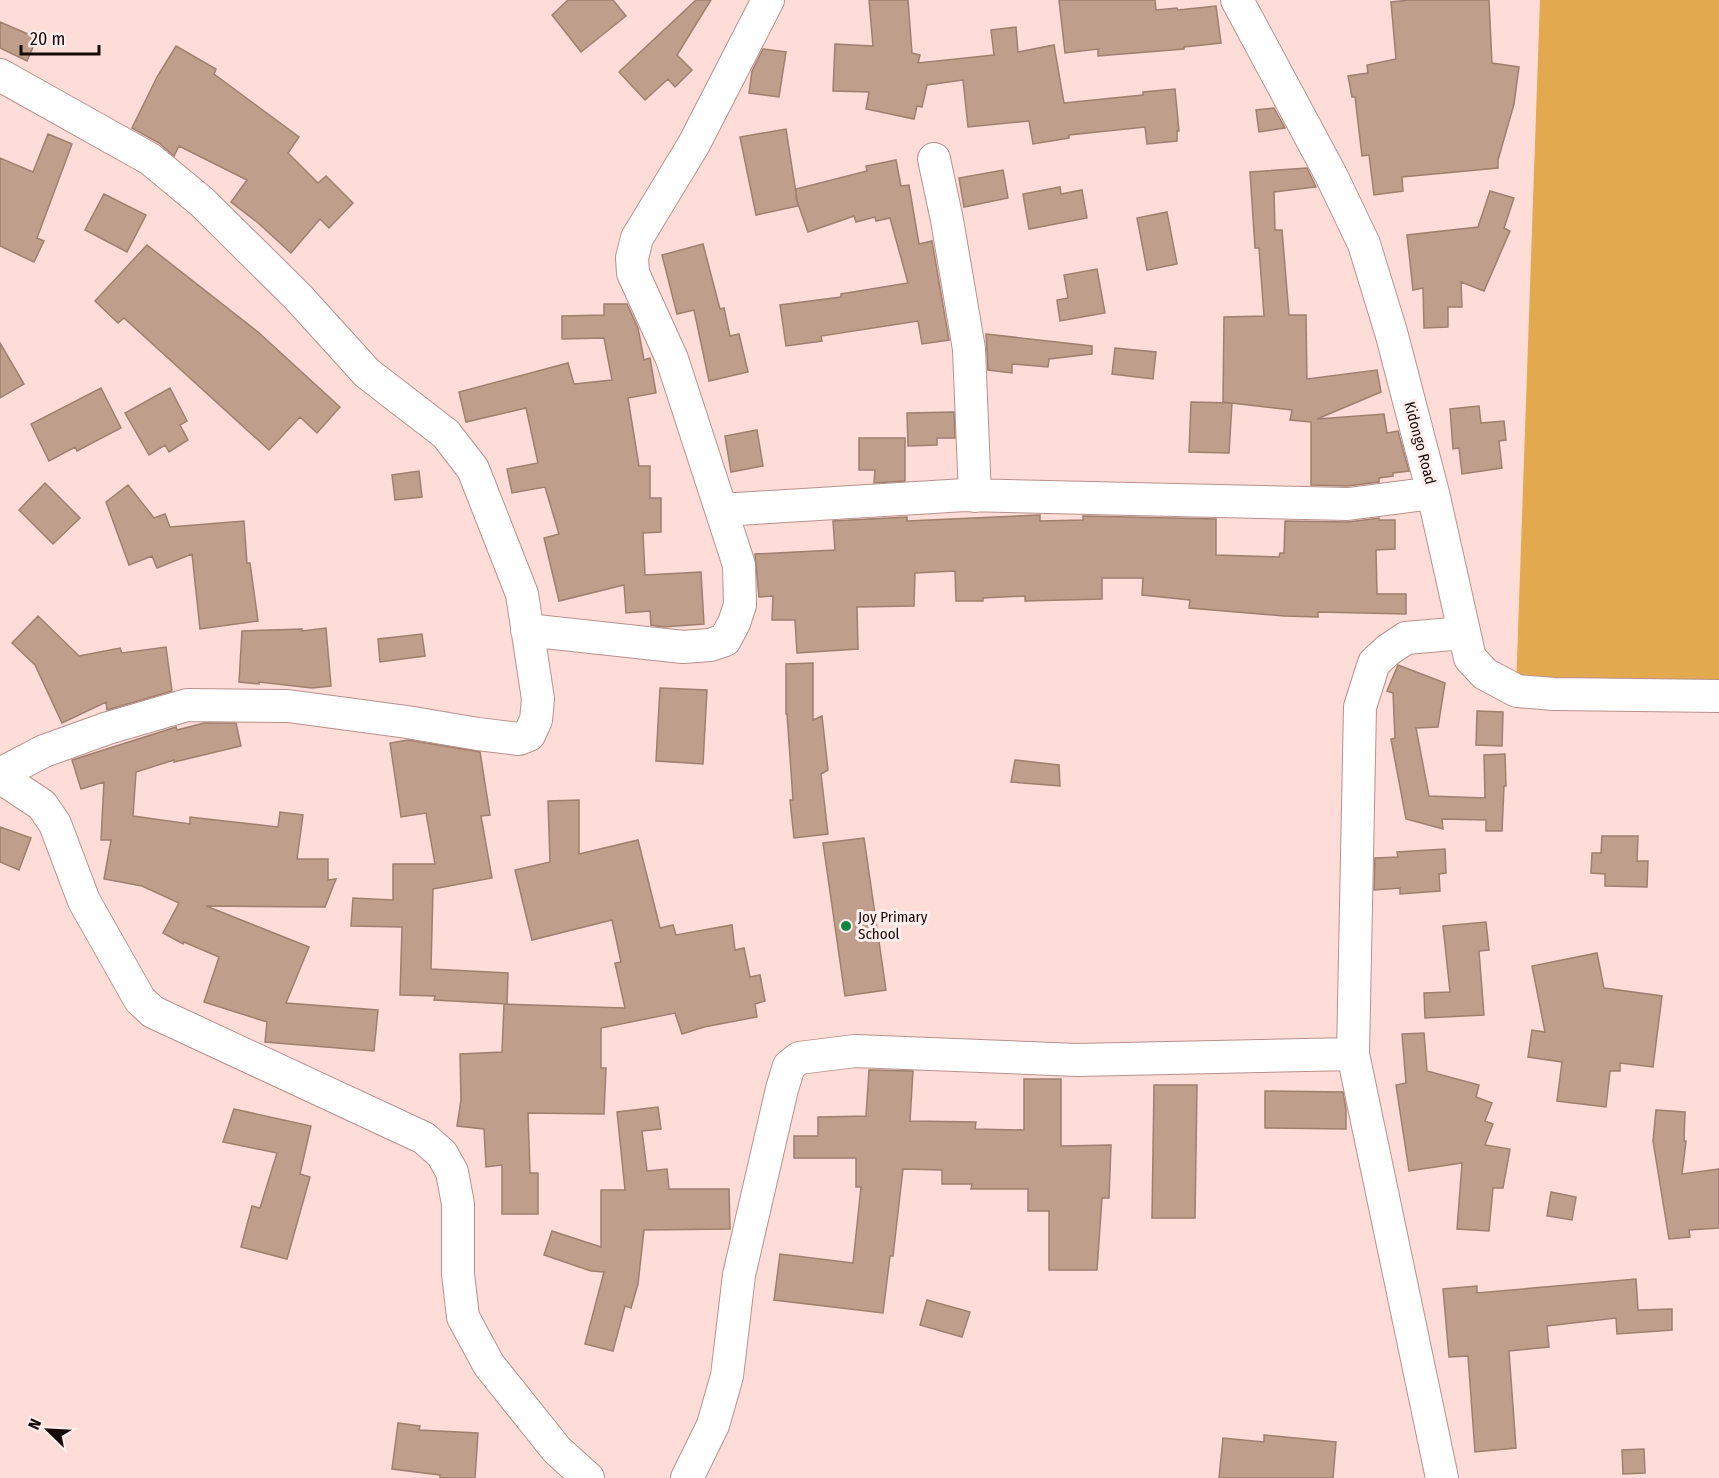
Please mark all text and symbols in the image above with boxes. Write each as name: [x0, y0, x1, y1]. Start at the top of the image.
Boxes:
scale bar: [21, 18, 99, 56]
text: 20 m: [30, 28, 65, 50]
street label: Kidongo Road: [1400, 400, 1440, 486]
place label: Joy Primary School: [858, 908, 928, 943]
marker: Joy Primary School: [839, 919, 853, 933]
north arrow: [18, 1400, 78, 1460]
text: N: [24, 1416, 45, 1432]

